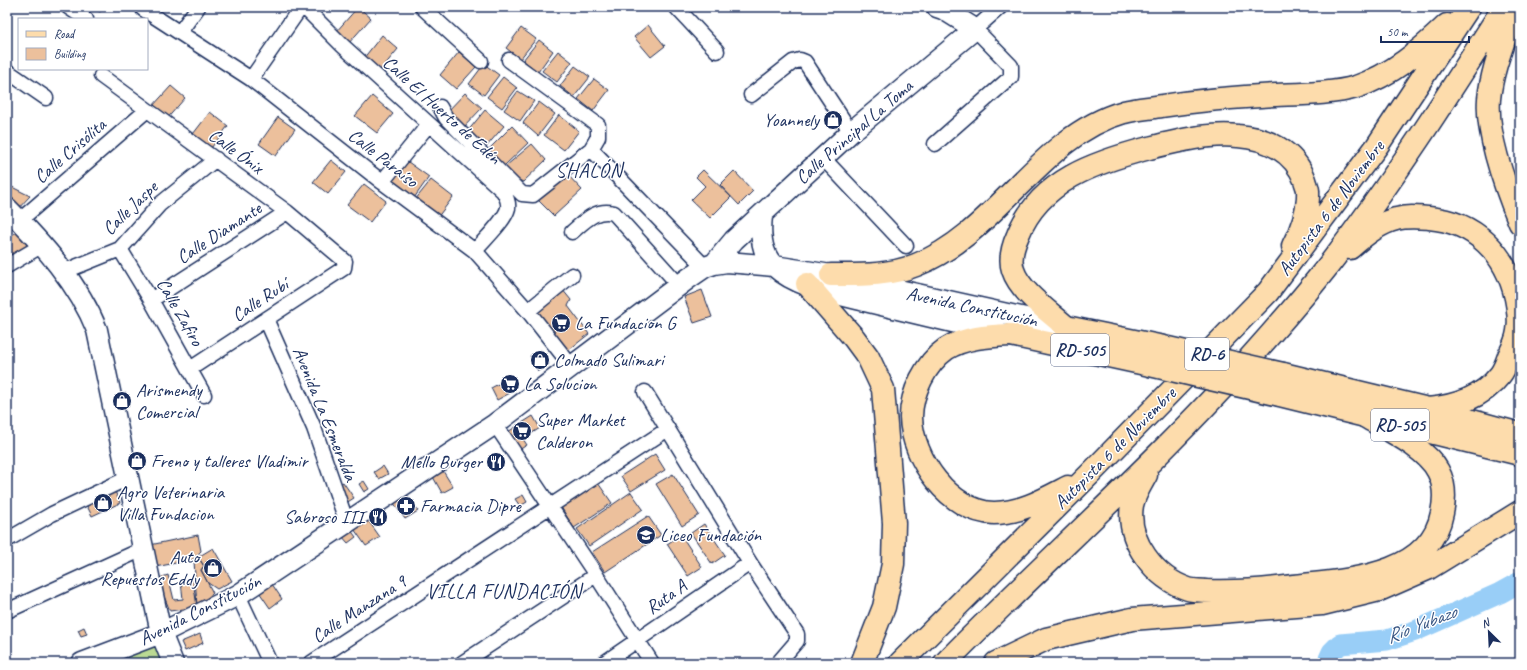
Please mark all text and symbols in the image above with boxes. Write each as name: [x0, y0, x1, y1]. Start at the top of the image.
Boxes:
legend: [18, 18, 148, 70]
scale bar: [1381, 18, 1469, 44]
text: 50 m: [1387, 24, 1409, 40]
text: Road: [54, 26, 76, 42]
text: Building: [54, 46, 86, 62]
street label: Calle El Huerto de Edén: [378, 51, 507, 170]
street label: Calle Principal La Toma: [790, 74, 919, 190]
place label: Yoannely: [763, 108, 821, 132]
shop icon: Yoannely: [822, 109, 844, 131]
street label: Calle Crisólita: [29, 112, 112, 189]
street label: Calle Ónix: [204, 123, 270, 180]
street label: Calle Paraíso: [343, 123, 424, 194]
street label: Autopista 6 de Noviembre: [1272, 134, 1391, 280]
district label: SHALÓN: [555, 158, 625, 183]
street label: Calle Jaspe: [97, 175, 164, 240]
street label: Calle Diamante: [172, 196, 268, 269]
street label: Calle Rubí: [227, 270, 297, 327]
street label: Calle Zafiro: [151, 274, 210, 351]
street label: Avenida Constitución: [904, 281, 1040, 333]
place label: La Fundacion G: [575, 311, 678, 335]
supermarket icon: La Fundacion G: [550, 312, 572, 334]
road number: RD-505: [1051, 334, 1109, 366]
road number: RD-6: [1185, 338, 1229, 370]
street label: Avenida La Esmeralda: [287, 343, 364, 486]
place label: Colmado Sulimari: [554, 348, 666, 372]
shop icon: Colmado Sulimari: [529, 349, 551, 371]
place label: La Solucion: [524, 372, 598, 396]
supermarket icon: La Solucion: [499, 373, 521, 395]
place label: Arismendy Comercial: [136, 378, 203, 424]
street label: Autopista 6 de Noviembre: [1049, 381, 1182, 514]
shop icon: Arismendy Comercial: [111, 390, 133, 412]
place label: Super Market Calderon: [536, 408, 626, 454]
road number: RD-505: [1371, 409, 1429, 441]
supermarket icon: Super Market Calderon: [511, 420, 533, 442]
place label: Freno y talleres Vladimir: [151, 449, 310, 473]
shop icon: Freno y talleres Vladimir: [126, 450, 148, 472]
place label: Mello Burger: [401, 450, 483, 474]
restaurant icon: Mello Burger: [485, 451, 507, 473]
place label: Agro Veterinaria Villa Fundacion: [117, 480, 226, 526]
shop icon: Agro Veterinaria Villa Fundacion: [92, 492, 114, 514]
place label: Farmacia Dipre: [420, 494, 523, 518]
pharmacy icon: Farmacia Dipre: [395, 495, 417, 517]
place label: Sabroso III: [284, 505, 368, 529]
restaurant icon: Sabroso III: [367, 506, 389, 528]
place label: Liceo Fundación: [660, 523, 762, 547]
school or university icon: Liceo Fundación: [635, 524, 657, 546]
place label: Auto Repuestos Eddy: [100, 545, 201, 591]
shop icon: Auto Repuestos Eddy: [202, 557, 224, 579]
street label: Avenida Constitución: [135, 569, 265, 651]
street label: Calle Manzana 9: [307, 569, 412, 649]
street label: Ruta A: [641, 574, 692, 620]
district label: VILLA FUNDACIÓN: [426, 579, 584, 604]
water label: Río Yubazo: [1382, 598, 1462, 649]
north arrow: [1469, 612, 1509, 652]
text: N: [1479, 614, 1493, 631]

